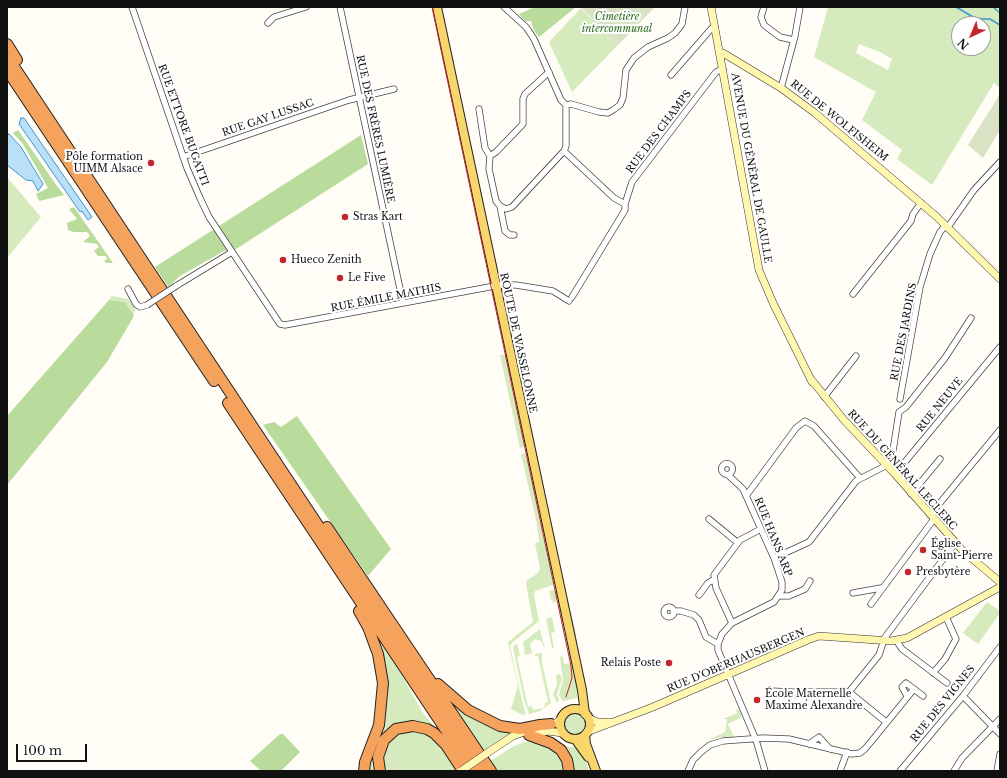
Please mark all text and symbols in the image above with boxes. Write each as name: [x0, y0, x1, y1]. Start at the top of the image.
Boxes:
park label: Cimetière intercommunal: [582, 11, 652, 34]
north arrow: [951, 16, 991, 56]
text: N: [955, 35, 972, 53]
street label: RUE DES FRÈRES LUMIÈRE: [353, 54, 397, 204]
street label: RUE ETTORE BUGATTI: [155, 62, 211, 188]
street label: AVENUE DU GÉNÉRAL DE GAULLE: [728, 72, 774, 264]
street label: RUE DE WOLFISHEIM: [788, 78, 890, 164]
street label: RUE DES CHAMPS: [624, 88, 694, 176]
street label: RUE GAY LUSSAC: [221, 97, 315, 139]
place label: Pôle formation UIMM Alsace: [66, 151, 143, 174]
marker: Pôle formation UIMM Alsace: [146, 158, 156, 168]
place label: Stras Kart: [353, 211, 403, 223]
marker: Stras Kart: [340, 212, 350, 222]
place label: Hueco Zenith: [291, 254, 362, 266]
marker: Hueco Zenith: [278, 255, 288, 265]
place label: Le Five: [348, 272, 386, 284]
street label: ROUTE DE WASSELONNE: [497, 272, 539, 414]
marker: Le Five: [335, 273, 345, 283]
street label: RUE ÉMILE MATHIS: [330, 281, 442, 315]
street label: RUE DES JARDINS: [889, 282, 919, 382]
street label: RUE NEUVE: [914, 375, 966, 435]
street label: RUE DU GÉNÉRAL LECLERC: [845, 407, 959, 533]
street label: RUE HANS ARP: [752, 496, 794, 578]
place label: Église Saint-Pierre: [931, 538, 993, 562]
marker: Église Saint-Pierre: [918, 545, 928, 555]
place label: Presbytère: [916, 566, 970, 578]
marker: Presbytère: [903, 567, 913, 577]
street label: RUE D'OBERHAUSBERGEN: [665, 626, 807, 696]
place label: Relais Poste: [601, 657, 661, 669]
marker: Relais Poste: [664, 658, 674, 668]
street label: RUE DES VIGNES: [908, 663, 978, 745]
place label: École Maternelle Maxime Alexandre: [765, 688, 863, 712]
marker: École Maternelle Maxime Alexandre: [752, 695, 762, 705]
scale bar: [18, 736, 89, 762]
text: 100 m: [23, 743, 62, 758]

